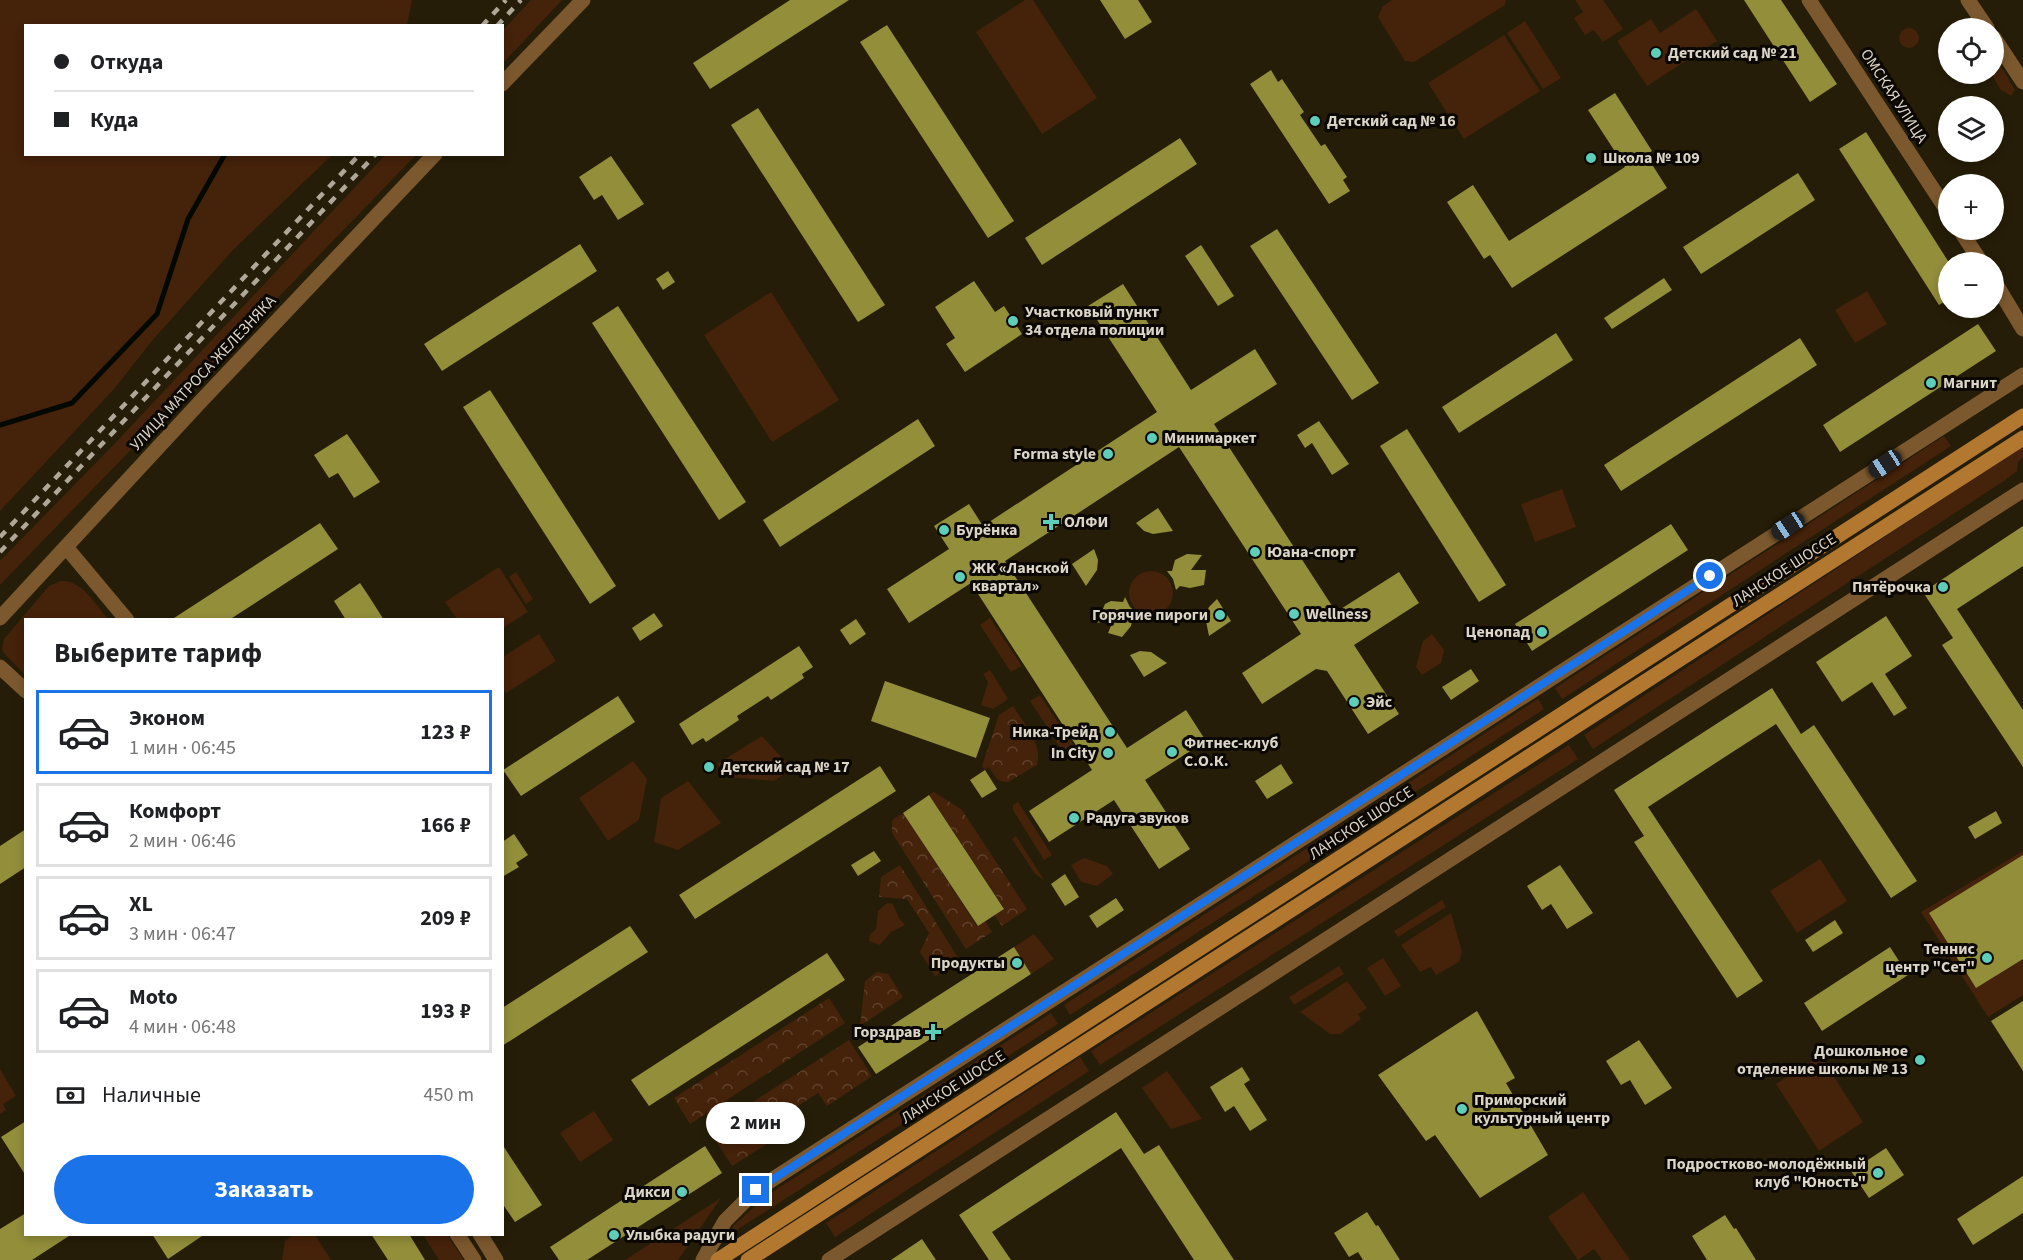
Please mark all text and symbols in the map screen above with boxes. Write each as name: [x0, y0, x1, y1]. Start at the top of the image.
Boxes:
map controls: [1938, 18, 2004, 318]
button: locate: [1938, 18, 2004, 84]
place label: Детский сад № 21: [1668, 42, 1797, 64]
street label: ОМСКАЯ УЛИЦА: [1855, 44, 1933, 148]
text: Откуда: [90, 46, 163, 78]
marker: Детский сад № 21: [1649, 46, 1663, 60]
button: layers: [1938, 96, 2004, 162]
text: Куда: [90, 104, 139, 136]
place label: Детский сад № 16: [1327, 110, 1456, 132]
marker: Детский сад № 16: [1308, 114, 1322, 128]
place label: Школа № 109: [1603, 147, 1700, 169]
marker: Школа № 109: [1584, 151, 1598, 165]
button: +: [1938, 174, 2004, 240]
button: −: [1938, 252, 2004, 318]
street label: УЛИЦА МАТРОСА ЖЕЛЕЗНЯКА: [125, 290, 281, 456]
place label: Участковый пункт 34 отдела полиции: [1025, 301, 1164, 341]
marker: Участковый пункт 34 отдела полиции: [1006, 314, 1020, 328]
place label: Магнит: [1943, 372, 1997, 394]
marker: Магнит: [1924, 376, 1938, 390]
place label: Минимаркет: [1164, 427, 1257, 449]
marker: Минимаркет: [1145, 431, 1159, 445]
place label: Forma style: [1013, 443, 1096, 465]
marker: Forma style: [1101, 447, 1115, 461]
car: [1865, 447, 1905, 481]
car: [1768, 509, 1808, 543]
place label: ОЛФИ: [1064, 511, 1108, 533]
marker: ОЛФИ: [1042, 513, 1060, 531]
place label: Бурёнка: [956, 519, 1017, 541]
marker: Бурёнка: [937, 523, 951, 537]
street label: ЛАНСКОЕ ШОССЕ: [1727, 528, 1841, 612]
place label: Юана-спорт: [1267, 541, 1356, 563]
marker: Юана-спорт: [1248, 545, 1262, 559]
place label: ЖК «Ланской квартал»: [972, 557, 1069, 597]
route start: [1696, 562, 1723, 589]
marker: ЖК «Ланской квартал»: [953, 570, 967, 584]
place label: Пятёрочка: [1852, 576, 1931, 598]
marker: Пятёрочка: [1936, 580, 1950, 594]
place label: Wellness: [1306, 603, 1368, 625]
place label: Горячие пироги: [1092, 604, 1208, 626]
marker: Wellness: [1287, 607, 1301, 621]
marker: Горячие пироги: [1213, 608, 1227, 622]
place label: Ценопад: [1466, 621, 1531, 643]
marker: Ценопад: [1535, 625, 1549, 639]
text: Выберите тариф: [54, 634, 262, 673]
place label: Эйс: [1366, 691, 1393, 713]
marker: Эйс: [1347, 695, 1361, 709]
text: Эконом: [129, 702, 205, 734]
icon: car: [57, 705, 111, 759]
text: 123 ₽: [420, 716, 471, 748]
place label: Ника-Трейд: [1012, 721, 1099, 743]
marker: Ника-Трейд: [1103, 725, 1117, 739]
place label: Фитнес-клуб С.О.К.: [1184, 732, 1279, 772]
text: 1 мин · 06:45: [129, 734, 236, 762]
place label: In City: [1051, 742, 1097, 764]
marker: Фитнес-клуб С.О.К.: [1165, 745, 1179, 759]
marker: In City: [1101, 746, 1115, 760]
place label: Детский сад № 17: [721, 756, 850, 778]
marker: Детский сад № 17: [702, 760, 716, 774]
street label: ЛАНСКОЕ ШОССЕ: [1304, 781, 1418, 865]
text: Комфорт: [129, 795, 221, 827]
icon: car: [57, 798, 111, 852]
place label: Радуга звуков: [1086, 807, 1189, 829]
text: 166 ₽: [420, 809, 471, 841]
marker: Радуга звуков: [1067, 811, 1081, 825]
text: 2 мин · 06:46: [129, 827, 236, 855]
text: XL: [129, 888, 153, 920]
icon: car: [57, 891, 111, 945]
text: 209 ₽: [420, 902, 471, 934]
text: 3 мин · 06:47: [129, 920, 236, 948]
place label: Теннис центр "Сет": [1885, 938, 1976, 978]
marker: Теннис центр "Сет": [1980, 951, 1994, 965]
place label: Продукты: [931, 952, 1005, 974]
marker: Продукты: [1010, 956, 1024, 970]
text: Moto: [129, 981, 178, 1013]
icon: car: [57, 984, 111, 1038]
text: 193 ₽: [420, 995, 471, 1027]
text: 4 мин · 06:48: [129, 1013, 236, 1041]
place label: Горздрав: [853, 1021, 921, 1043]
marker: Горздрав: [926, 1025, 940, 1039]
place label: Дошкольное отделение школы № 13: [1737, 1040, 1908, 1080]
street label: ЛАНСКОЕ ШОССЕ: [896, 1045, 1010, 1129]
marker: Дошкольное отделение школы № 13: [1913, 1053, 1927, 1067]
icon: cash: [54, 1079, 87, 1112]
text: Наличные: [102, 1079, 201, 1111]
text: 450 m: [424, 1081, 474, 1109]
place label: Приморский культурный центр: [1474, 1089, 1610, 1129]
marker: Приморский культурный центр: [1455, 1102, 1469, 1116]
callout: 2 мин: [706, 1103, 806, 1145]
text: 2 мин: [730, 1109, 781, 1137]
place label: Подростково-молодёжный клуб "Юность": [1666, 1153, 1866, 1193]
button: Заказать: [54, 1155, 474, 1224]
marker: Подростково-молодёжный клуб "Юность": [1871, 1166, 1885, 1180]
route end: [742, 1176, 769, 1203]
place label: Дикси: [625, 1181, 670, 1203]
marker: Дикси: [675, 1185, 689, 1199]
place label: Улыбка радуги: [626, 1224, 735, 1246]
marker: Улыбка радуги: [607, 1228, 621, 1242]

